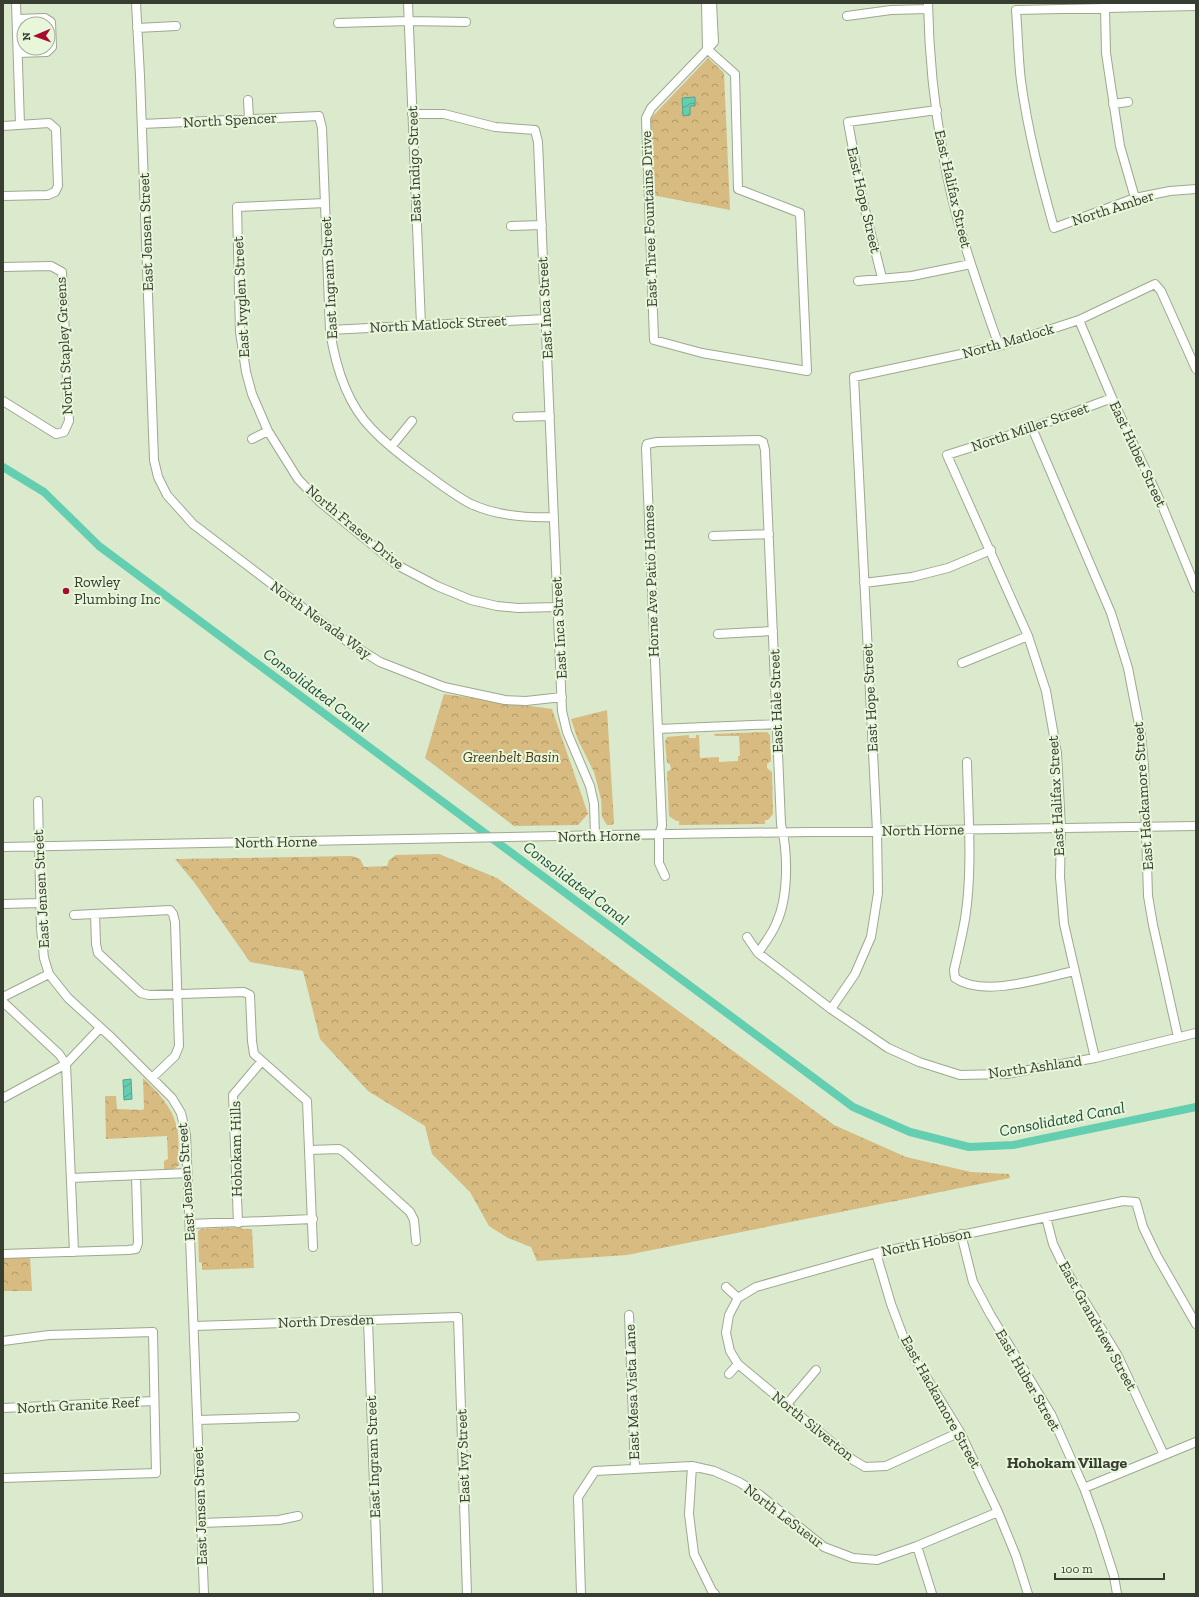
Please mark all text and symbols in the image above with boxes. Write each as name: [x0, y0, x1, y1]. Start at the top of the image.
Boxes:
north arrow: [16, 16, 56, 56]
text: N: [20, 31, 33, 41]
street label: East Indigo Street: [403, 105, 425, 222]
street label: North Spencer: [183, 109, 277, 131]
street label: East Halifax Street: [931, 128, 975, 250]
street label: East Three Fountains Drive: [637, 130, 661, 308]
street label: East Hope Street: [843, 145, 885, 255]
street label: East Jensen Street: [135, 172, 157, 292]
street label: North Amber: [1070, 186, 1156, 230]
street label: East Ingram Street: [317, 216, 341, 340]
street label: East Ivyglen Street: [229, 235, 253, 358]
street label: East Inca Street: [533, 256, 557, 359]
street label: North Stapley Greens: [51, 276, 77, 416]
street label: North Matlock Street: [369, 311, 507, 337]
street label: North Matlock: [960, 319, 1056, 363]
street label: North Miller Street: [969, 398, 1092, 456]
street label: East Huber Street: [1106, 398, 1171, 510]
street label: North Fraser Drive: [302, 481, 408, 573]
street label: Horne Ave Patio Homes: [639, 505, 663, 657]
place label: Rowley Plumbing Inc: [74, 573, 161, 608]
street label: East Inca Street: [547, 576, 571, 679]
street label: North Nevada Way: [267, 577, 375, 663]
marker: Rowley Plumbing Inc: [61, 586, 71, 596]
street label: East Hope Street: [858, 643, 882, 753]
water label: Consolidated Canal: [259, 644, 373, 736]
street label: East Hale Street: [765, 648, 787, 753]
street label: East Hackamore Street: [1129, 721, 1157, 871]
street label: East Halifax Street: [1044, 735, 1068, 857]
park label: Greenbelt Basin: [463, 748, 559, 766]
street label: North Horne: [882, 820, 964, 840]
street label: North Horne: [558, 826, 640, 846]
street label: East Jensen Street: [29, 829, 53, 949]
street label: North Horne: [235, 832, 317, 852]
water label: Consolidated Canal: [519, 837, 633, 929]
street label: North Ashland: [987, 1051, 1084, 1082]
water label: Consolidated Canal: [998, 1098, 1126, 1140]
street label: Hohokam Hills: [226, 1101, 246, 1197]
street label: East Jensen Street: [173, 1122, 199, 1242]
street label: North Hobson: [879, 1224, 973, 1260]
street label: East Grandview Street: [1055, 1258, 1141, 1394]
street label: North Dresden: [278, 1310, 375, 1332]
street label: East Mesa Vista Lane: [621, 1324, 643, 1460]
street label: East Huber Street: [991, 1326, 1065, 1435]
street label: East Hackamore Street: [897, 1333, 985, 1472]
street label: North Silverton: [768, 1387, 858, 1465]
street label: North Granite Reef: [16, 1393, 141, 1417]
street label: East Ingram Street: [362, 1395, 384, 1519]
street label: East Ivy Street: [452, 1408, 474, 1503]
street label: East Jensen Street: [189, 1446, 211, 1566]
district label: Hohokam Village: [1007, 1453, 1128, 1472]
street label: North LeSueur: [741, 1480, 827, 1552]
scale bar: [1055, 1555, 1164, 1581]
text: 100 m: [1061, 1562, 1093, 1576]

